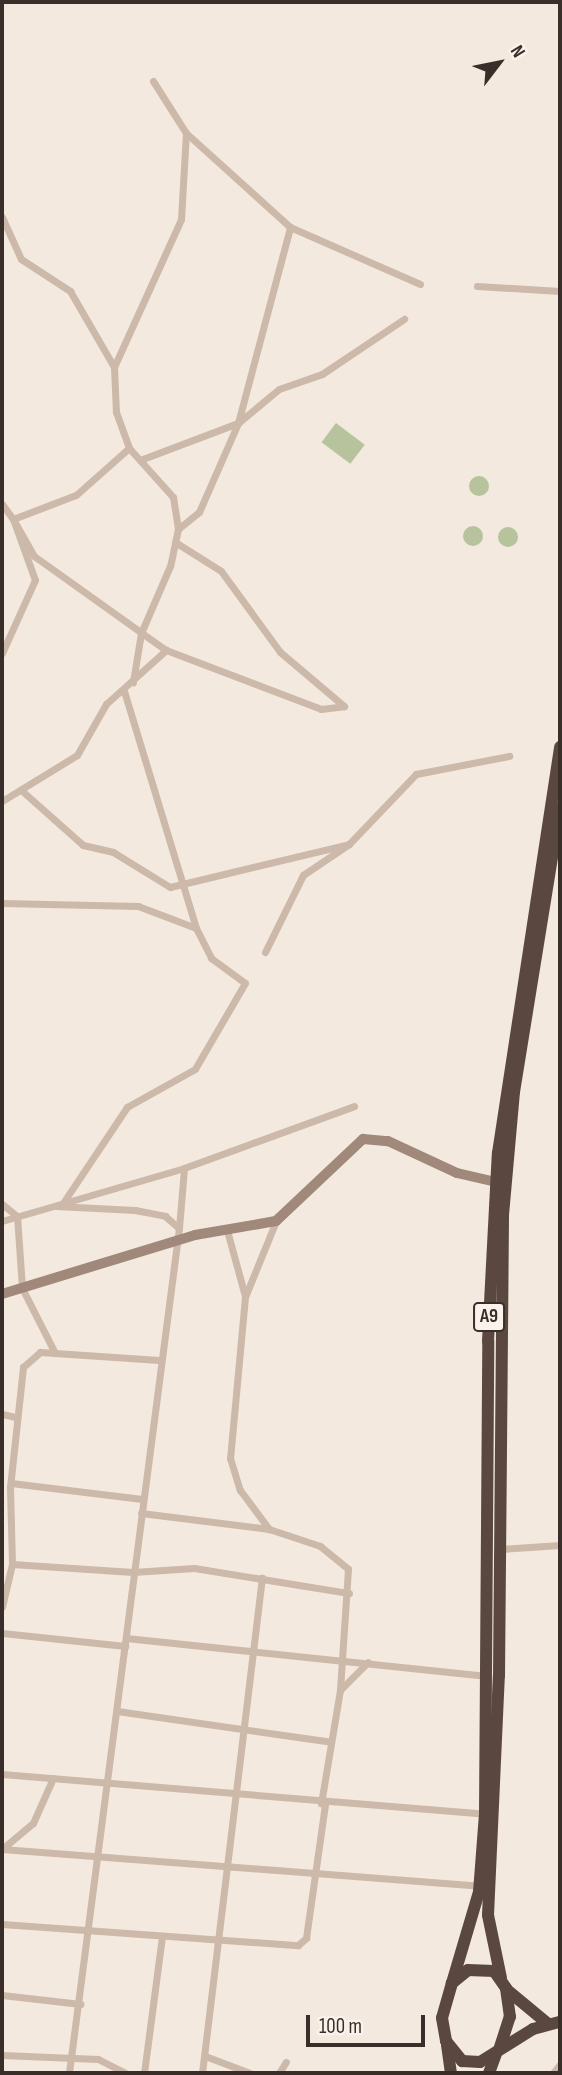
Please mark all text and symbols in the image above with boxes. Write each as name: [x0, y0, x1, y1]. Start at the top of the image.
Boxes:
north arrow: [464, 28, 534, 98]
text: N: [505, 41, 530, 62]
road number: A9: [472, 1302, 506, 1332]
scale bar: [310, 2002, 429, 2046]
text: 100 m: [319, 2014, 362, 2039]

